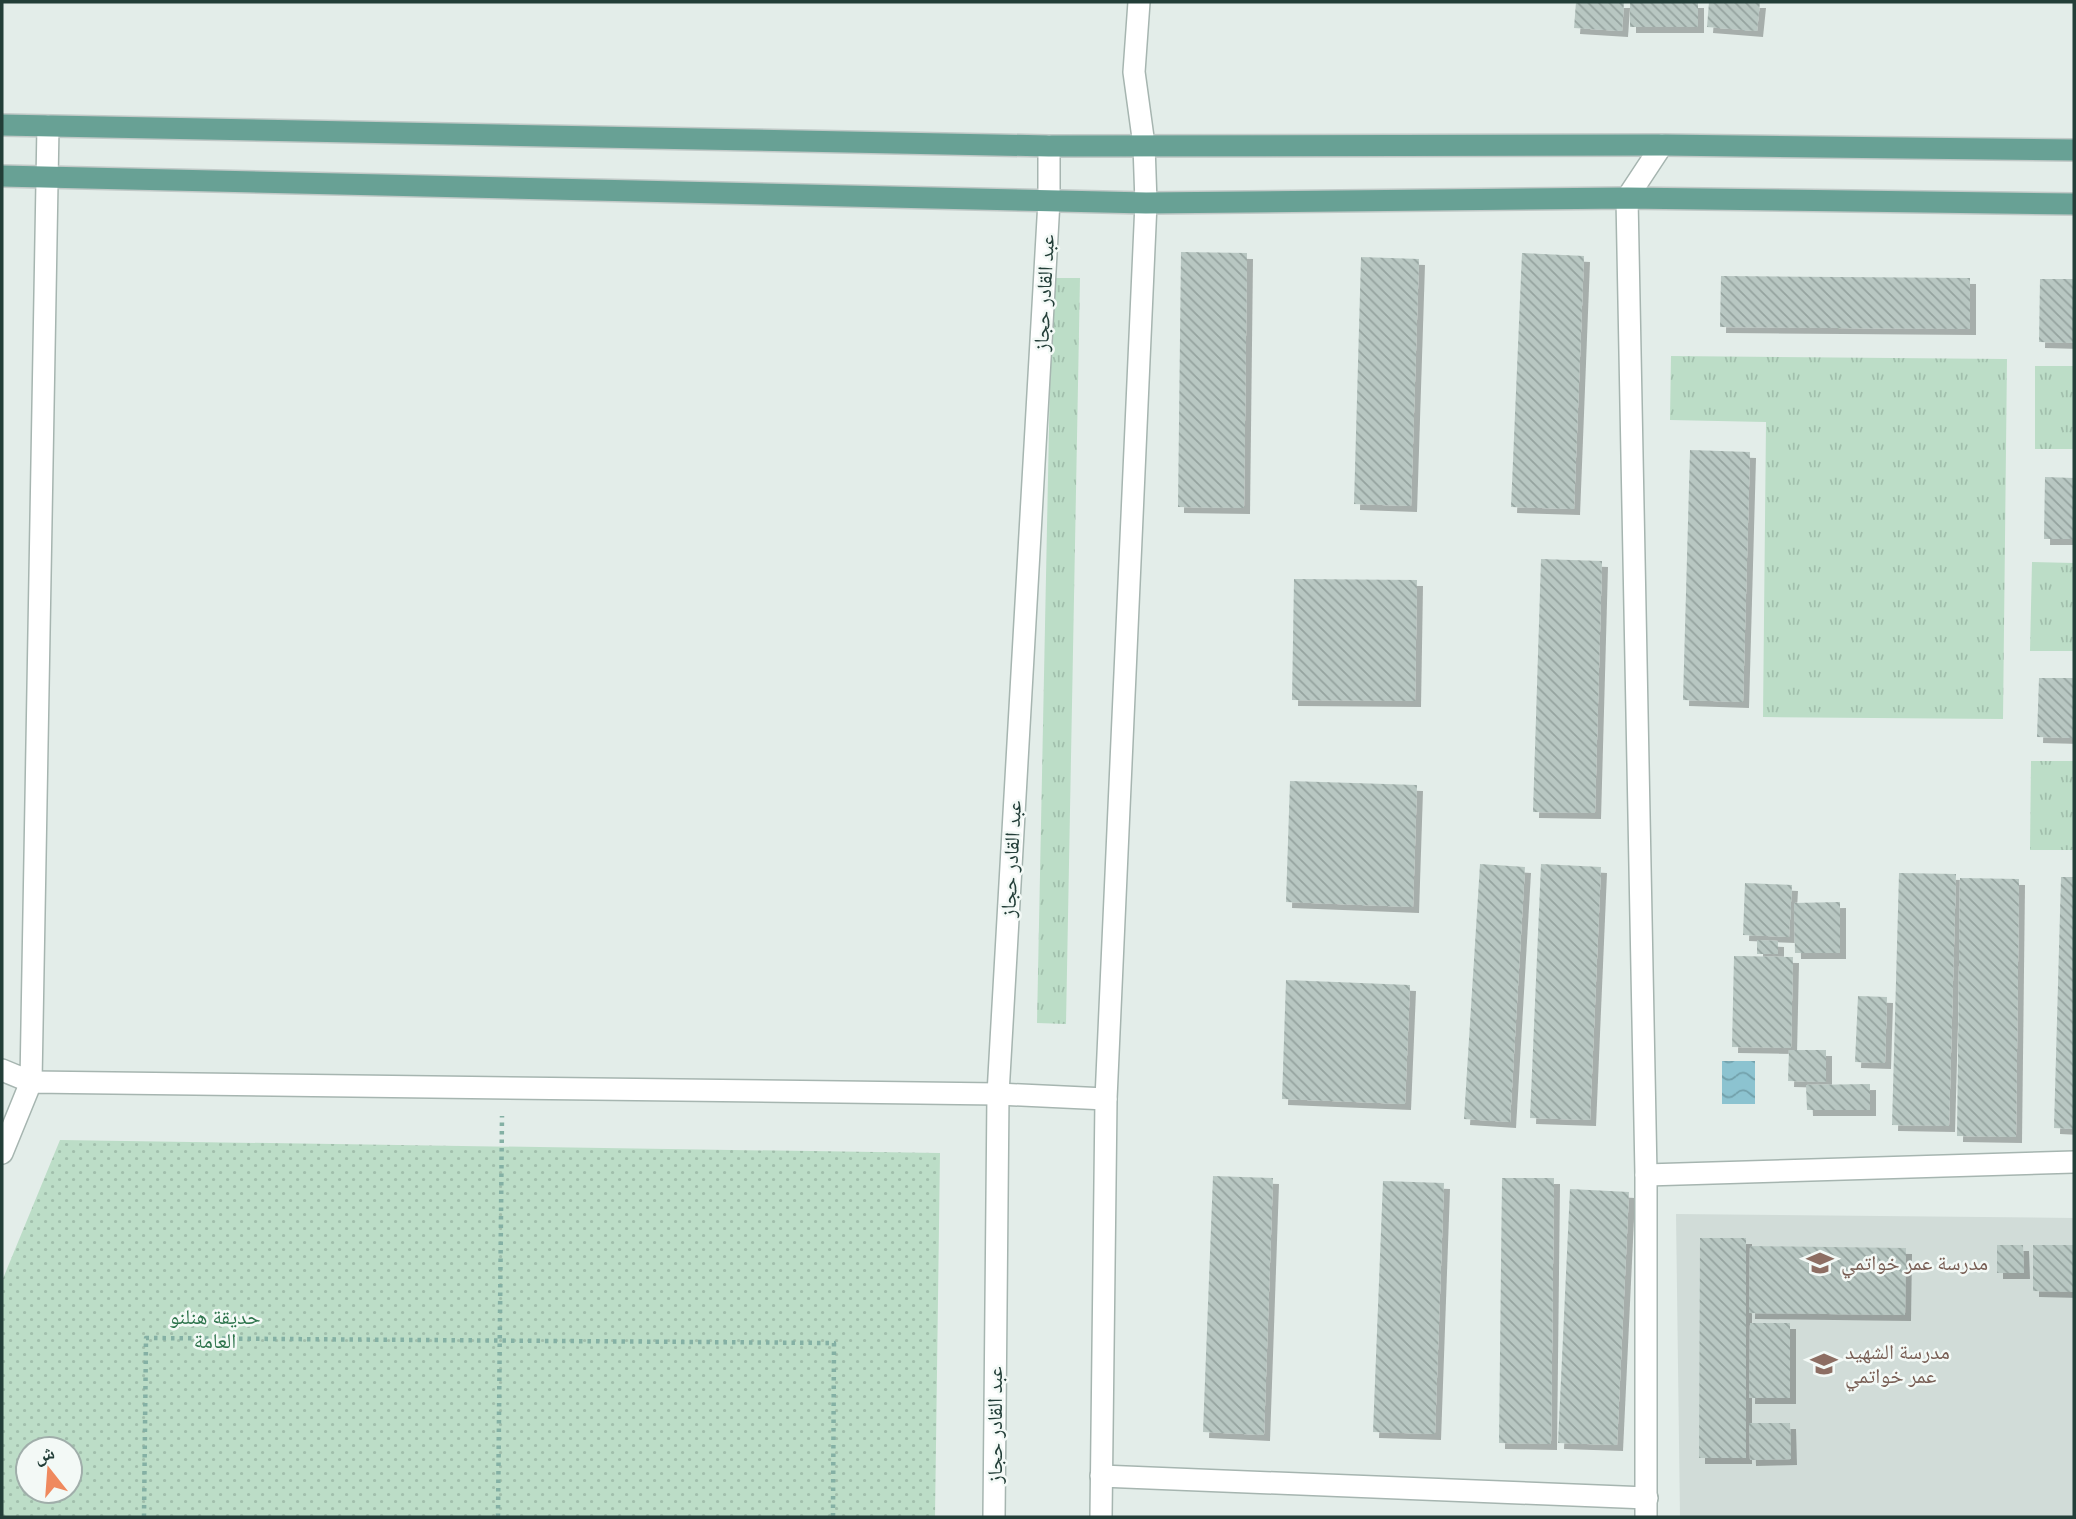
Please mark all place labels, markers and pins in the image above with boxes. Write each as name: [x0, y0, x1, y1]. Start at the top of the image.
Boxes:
school or university icon: مدرسة عمر خواتمي: [1805, 1248, 1835, 1278]
place label: مدرسة عمر خواتمي: [1841, 1251, 1988, 1279]
place label: مدرسة الشهيد عمر خواتمي: [1845, 1340, 1950, 1392]
school or university icon: مدرسة الشهيد عمر خواتمي: [1809, 1349, 1839, 1379]

